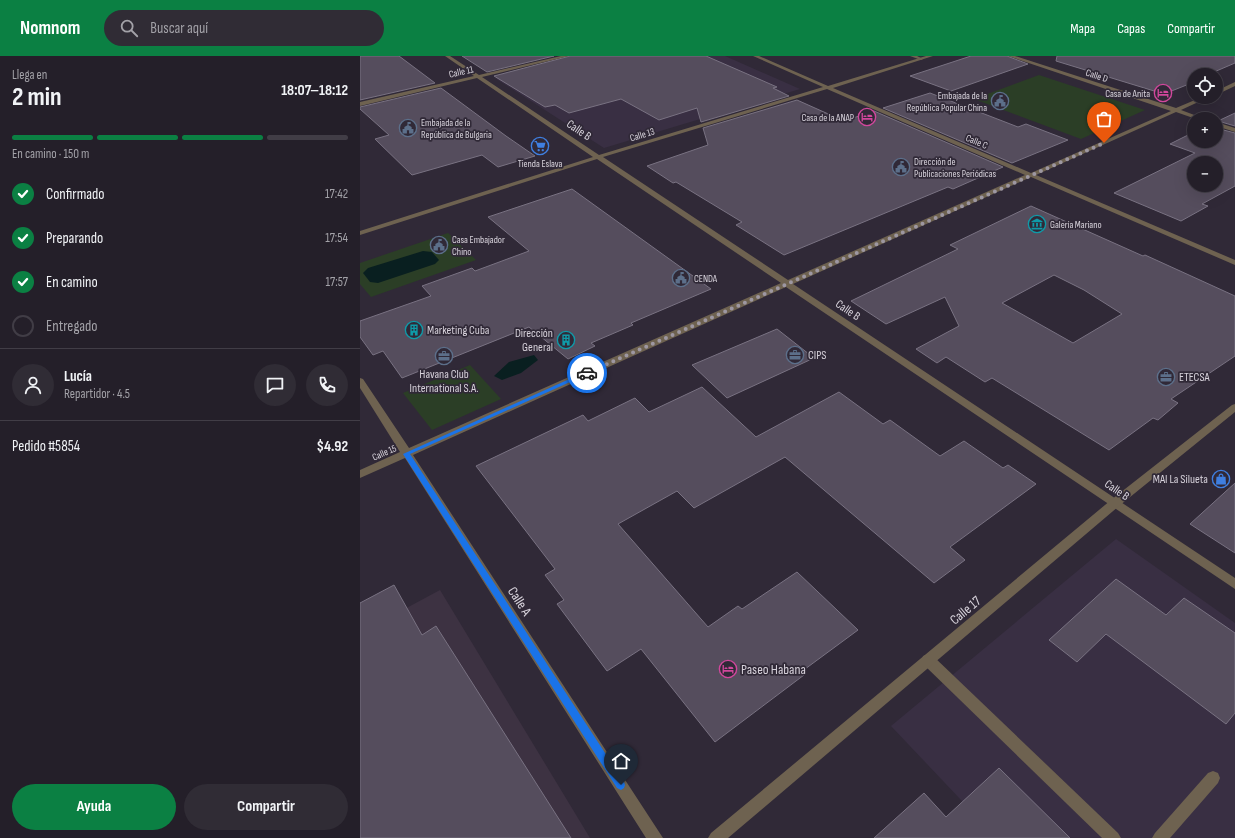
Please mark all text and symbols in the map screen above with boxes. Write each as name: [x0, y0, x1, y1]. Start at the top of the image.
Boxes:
search box: [104, 10, 384, 46]
text: Nomnom: [20, 17, 80, 40]
icon: search: [118, 17, 140, 39]
text: Buscar aquí: [150, 19, 208, 38]
text: Mapa: [1070, 20, 1095, 37]
text: Capas: [1117, 20, 1145, 37]
text: Compartir: [1167, 20, 1215, 37]
street label: Calle 11: [448, 63, 475, 81]
text: Llega en: [12, 67, 47, 83]
street label: Calle D: [1084, 67, 1109, 85]
map controls: [1187, 68, 1223, 192]
button: locate: [1187, 68, 1223, 104]
text: 18:07–18:12: [281, 81, 348, 100]
text: 2 min: [12, 82, 62, 113]
hotel icon: Casa de Anita: [1153, 83, 1173, 103]
place label: Casa de Anita: [1105, 88, 1150, 100]
place label: Embajada de la República Popular China: [907, 90, 987, 114]
public building icon: Embajada de la República Popular China: [990, 91, 1010, 111]
pin: [1087, 102, 1121, 143]
hotel icon: Casa de la ANAP: [857, 107, 877, 127]
icon: bag: [1093, 108, 1115, 130]
place label: Casa de la ANAP: [802, 112, 854, 124]
button: +: [1187, 112, 1223, 148]
place label: Embajada de la República de Bulgaria: [421, 117, 492, 141]
street label: Calle B: [563, 117, 594, 144]
public building icon: Embajada de la República de Bulgaria: [398, 118, 418, 138]
street label: Calle 13: [628, 125, 656, 144]
street label: Calle C: [964, 132, 990, 152]
supermarket icon: Tienda Eslava: [530, 136, 550, 156]
text: En camino · 150 m: [12, 146, 89, 162]
place label: Dirección de Publicaciones Periódicas: [914, 156, 997, 180]
button: −: [1187, 156, 1223, 192]
public building icon: Dirección de Publicaciones Periódicas: [891, 157, 911, 177]
place label: Tienda Eslava: [518, 158, 563, 170]
icon: check: [12, 183, 34, 205]
text: Confirmado: [46, 185, 105, 204]
text: 17:42: [325, 186, 348, 202]
museum icon: Galería Mariano: [1027, 214, 1047, 234]
place label: Galería Mariano: [1050, 219, 1102, 231]
icon: check: [12, 227, 34, 249]
text: Preparando: [46, 229, 103, 248]
text: 17:54: [325, 230, 348, 246]
place label: Casa Embajador Chino: [452, 234, 505, 258]
public building icon: Casa Embajador Chino: [429, 235, 449, 255]
public building icon: CENDA: [671, 268, 691, 288]
icon: check: [12, 271, 34, 293]
text: En camino: [46, 273, 98, 292]
place label: CENDA: [694, 273, 718, 285]
text: 17:57: [326, 274, 348, 290]
street label: Calle B: [832, 297, 863, 324]
text: Entregado: [46, 317, 97, 336]
building icon: Marketing Cuba: [404, 320, 424, 340]
place label: Marketing Cuba: [427, 323, 490, 338]
place label: Dirección General: [515, 326, 553, 355]
building icon: Dirección General: [556, 330, 576, 350]
office icon: CIPS: [785, 345, 805, 365]
office icon: Havana Club International S.A.: [434, 346, 454, 366]
place label: CIPS: [808, 348, 826, 363]
courier: [567, 353, 607, 393]
icon: car: [576, 362, 598, 384]
button: person: [12, 364, 54, 406]
button: chat: [254, 364, 296, 406]
button: phone: [306, 364, 348, 406]
text: Lucía: [64, 367, 92, 386]
place label: Havana Club International S.A.: [409, 367, 479, 396]
office icon: ETECSA: [1156, 367, 1176, 387]
place label: ETECSA: [1179, 370, 1211, 385]
text: Repartidor · 4.5: [64, 386, 130, 402]
text: Pedido #5854: [12, 437, 80, 456]
text: $4.92: [316, 437, 348, 456]
street label: Calle 15: [370, 442, 398, 464]
shop icon: MAI La Silueta: [1211, 469, 1231, 489]
place label: MAI La Silueta: [1153, 472, 1208, 487]
street label: Calle B: [1101, 477, 1132, 504]
street label: Calle A: [504, 584, 536, 620]
street label: Calle 17: [946, 592, 985, 628]
hotel icon: Paseo Habana: [718, 659, 738, 679]
place label: Paseo Habana: [741, 661, 806, 678]
pin: [604, 744, 638, 785]
icon: home: [610, 750, 632, 772]
button: Ayuda: [12, 784, 176, 830]
button: Compartir: [184, 784, 348, 830]

